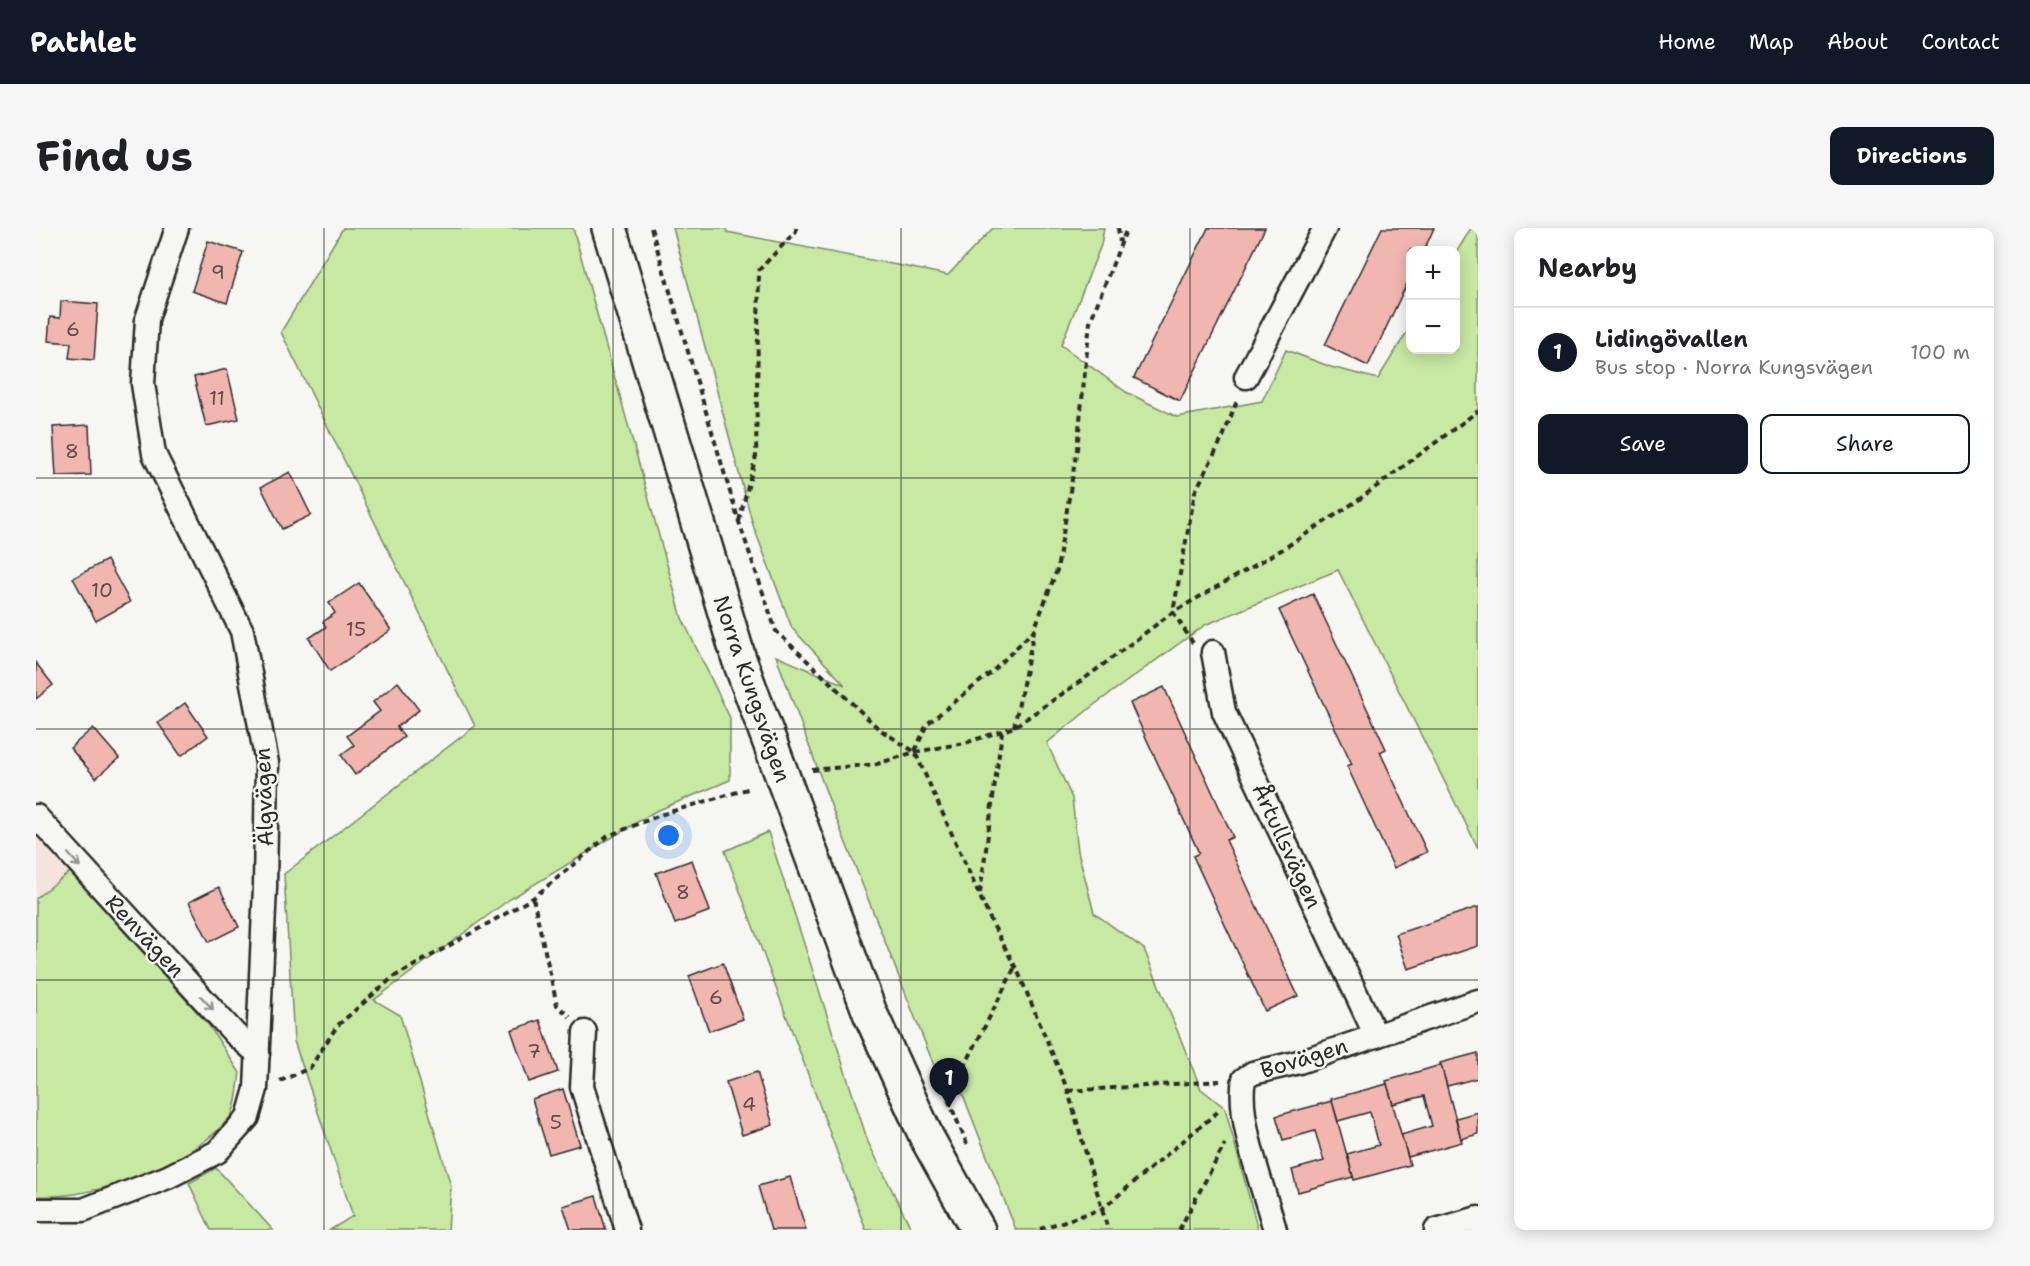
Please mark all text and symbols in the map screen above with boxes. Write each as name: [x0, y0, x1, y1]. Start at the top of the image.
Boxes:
text: Pathlet: [30, 23, 137, 61]
text: Home: [1658, 28, 1716, 56]
text: Map: [1749, 28, 1794, 56]
text: About: [1827, 28, 1888, 56]
text: Contact: [1921, 28, 2000, 56]
button: Directions: [1830, 127, 1994, 185]
text: Find us: [36, 128, 193, 184]
map controls: [1406, 246, 1460, 354]
button: +: [1406, 246, 1460, 300]
text: Nearby: [1538, 250, 1637, 285]
house number: 9: [211, 259, 225, 285]
button: −: [1406, 300, 1460, 354]
house number: 6: [66, 316, 80, 342]
text: Lidingövallen: [1595, 325, 1748, 354]
text: 1: [1553, 339, 1562, 365]
text: 100 m: [1910, 339, 1970, 365]
text: Bus stop · Norra Kungsvägen: [1595, 354, 1873, 380]
house number: 11: [209, 385, 225, 411]
button: Save: [1538, 414, 1748, 474]
button: Share: [1760, 414, 1970, 474]
house number: 8: [65, 438, 79, 464]
house number: 10: [91, 577, 113, 603]
street label: Norra Kungsvägen: [706, 592, 798, 786]
house number: 15: [346, 616, 366, 642]
street label: Älgvägen: [248, 747, 280, 847]
street label: Årtullsvägen: [1245, 779, 1329, 913]
your location: [654, 821, 683, 850]
one-way arrow: [67, 852, 81, 867]
house number: 8: [676, 879, 690, 905]
street label: Renvägen: [99, 888, 191, 984]
house number: 6: [709, 984, 723, 1010]
one-way arrow: [200, 995, 214, 1010]
street label: Bovägen: [1257, 1031, 1351, 1085]
house number: 7: [527, 1038, 541, 1064]
pin: 1: [930, 1058, 968, 1108]
house number: 4: [742, 1091, 756, 1117]
house number: 5: [550, 1109, 562, 1135]

